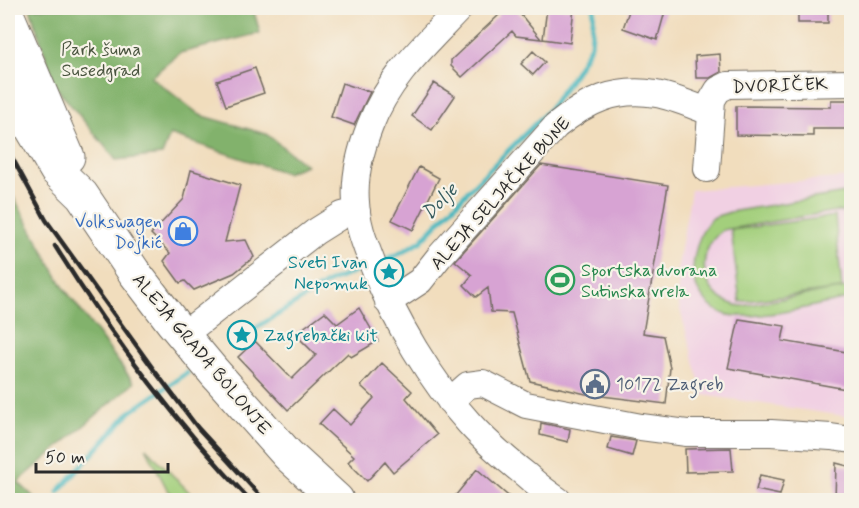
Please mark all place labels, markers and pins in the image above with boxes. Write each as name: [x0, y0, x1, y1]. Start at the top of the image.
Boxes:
place label: Volkswagen Dojkić: [75, 210, 162, 255]
shop icon: Volkswagen Dojkić: [167, 215, 199, 247]
place label: Sveti Ivan Nepomuk: [288, 251, 368, 296]
place icon: Sveti Ivan Nepomuk: [373, 256, 405, 288]
place label: Sportska dvorana Sutinska vrela: [581, 259, 717, 304]
sports icon: Sportska dvorana Sutinska vrela: [544, 264, 576, 296]
place icon: Zagrebački kit: [226, 319, 258, 351]
place label: Zagrebački kit: [263, 324, 378, 350]
public building icon: 10172 Zagreb: [579, 368, 611, 400]
place label: 10172 Zagreb: [616, 373, 723, 399]

